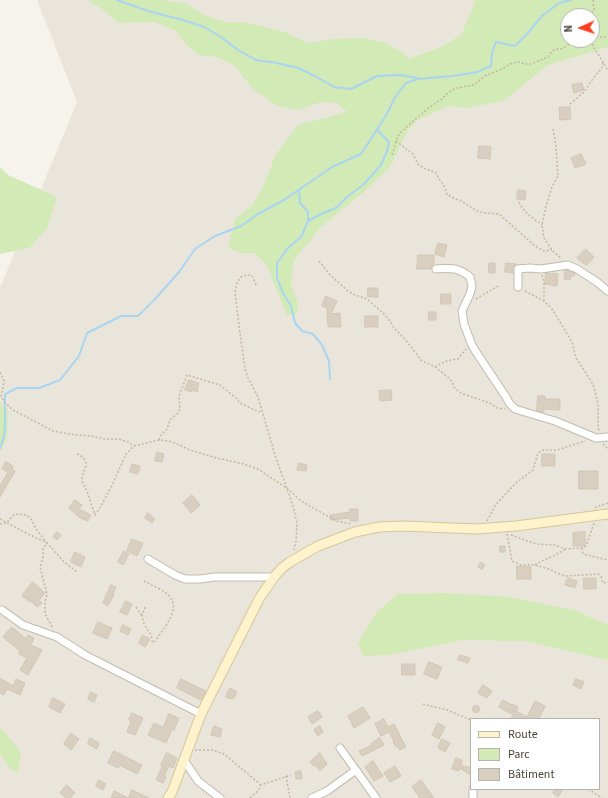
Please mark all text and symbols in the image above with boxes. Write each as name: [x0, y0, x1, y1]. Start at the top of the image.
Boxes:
north arrow: [560, 8, 600, 48]
text: N: [561, 25, 576, 33]
legend: [470, 718, 600, 790]
text: Route: [508, 726, 538, 743]
text: Parc: [508, 746, 530, 763]
text: Bâtiment: [508, 766, 554, 783]

